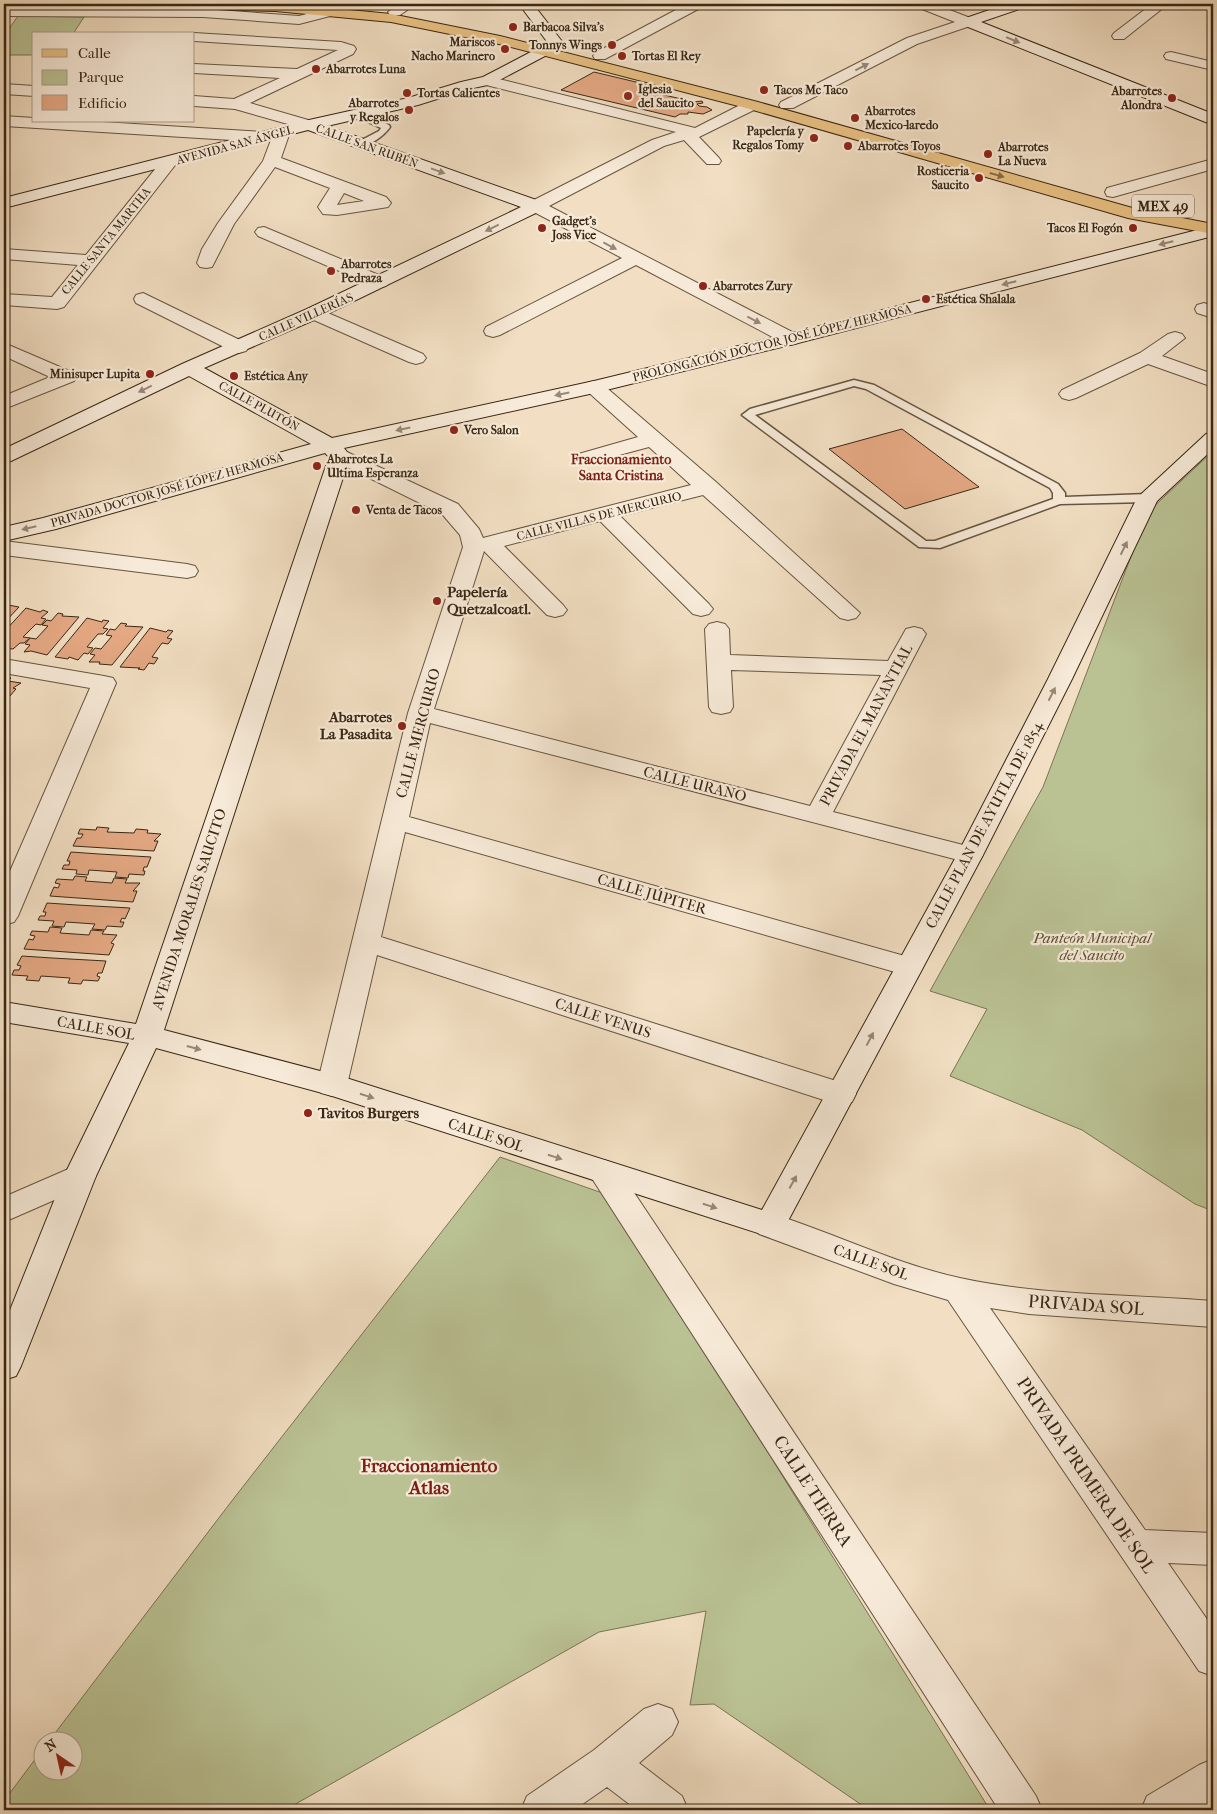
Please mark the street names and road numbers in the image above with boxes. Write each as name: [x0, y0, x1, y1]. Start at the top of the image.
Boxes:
street label: CALLE SAN RUBÉN: [314, 120, 420, 171]
street label: AVENIDA SAN ÁNGEL: [174, 121, 296, 168]
street label: CALLE SANTA MARTHA: [58, 184, 154, 297]
road number: MEX 49: [1132, 195, 1194, 218]
street label: CALLE VILLERÍAS: [256, 289, 355, 344]
street label: PROLONGACIÓN DOCTOR JOSÉ LÓPEZ HERMOSA: [631, 300, 913, 385]
street label: CALLE PLUTÓN: [216, 377, 302, 434]
street label: PRIVADA DOCTOR JOSÉ LÓPEZ HERMOSA: [49, 449, 285, 530]
street label: CALLE VILLAS DE MERCURIO: [515, 489, 683, 543]
street label: PRIVADA EL MANANTIAL: [816, 641, 916, 809]
street label: CALLE MERCURIO: [392, 666, 444, 800]
street label: CALLE PLAN DE AYUTLA DE 1854: [922, 717, 1047, 932]
street label: CALLE URANO: [642, 762, 749, 806]
street label: AVENIDA MORALES SAUCITO: [148, 806, 230, 1013]
street label: CALLE JÚPITER: [595, 870, 710, 918]
street label: CALLE VENUS: [553, 994, 654, 1042]
street label: CALLE SOL: [56, 1012, 136, 1044]
street label: CALLE SOL: [446, 1114, 526, 1156]
street label: CALLE SOL: [831, 1240, 911, 1284]
street label: PRIVADA SOL: [1027, 1291, 1145, 1320]
street label: PRIVADA PRIMERA DE SOL: [1012, 1373, 1159, 1577]
street label: CALLE TIERRA: [769, 1432, 856, 1551]

